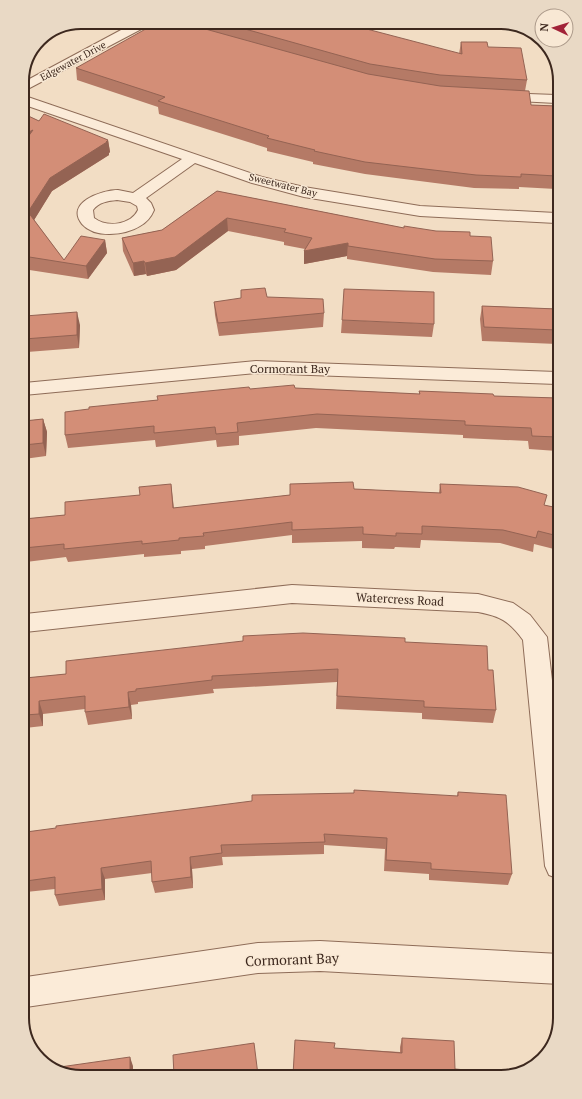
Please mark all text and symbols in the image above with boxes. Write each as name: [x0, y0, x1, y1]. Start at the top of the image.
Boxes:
north arrow: [534, 8, 574, 48]
text: N: [537, 22, 551, 32]
street label: Edgewater Drive: [38, 38, 108, 84]
street label: Sweetwater Bay: [248, 170, 319, 200]
street label: Cormorant Bay: [250, 361, 331, 376]
street label: Watercress Road: [356, 589, 445, 609]
street label: Cormorant Bay: [245, 948, 340, 970]

